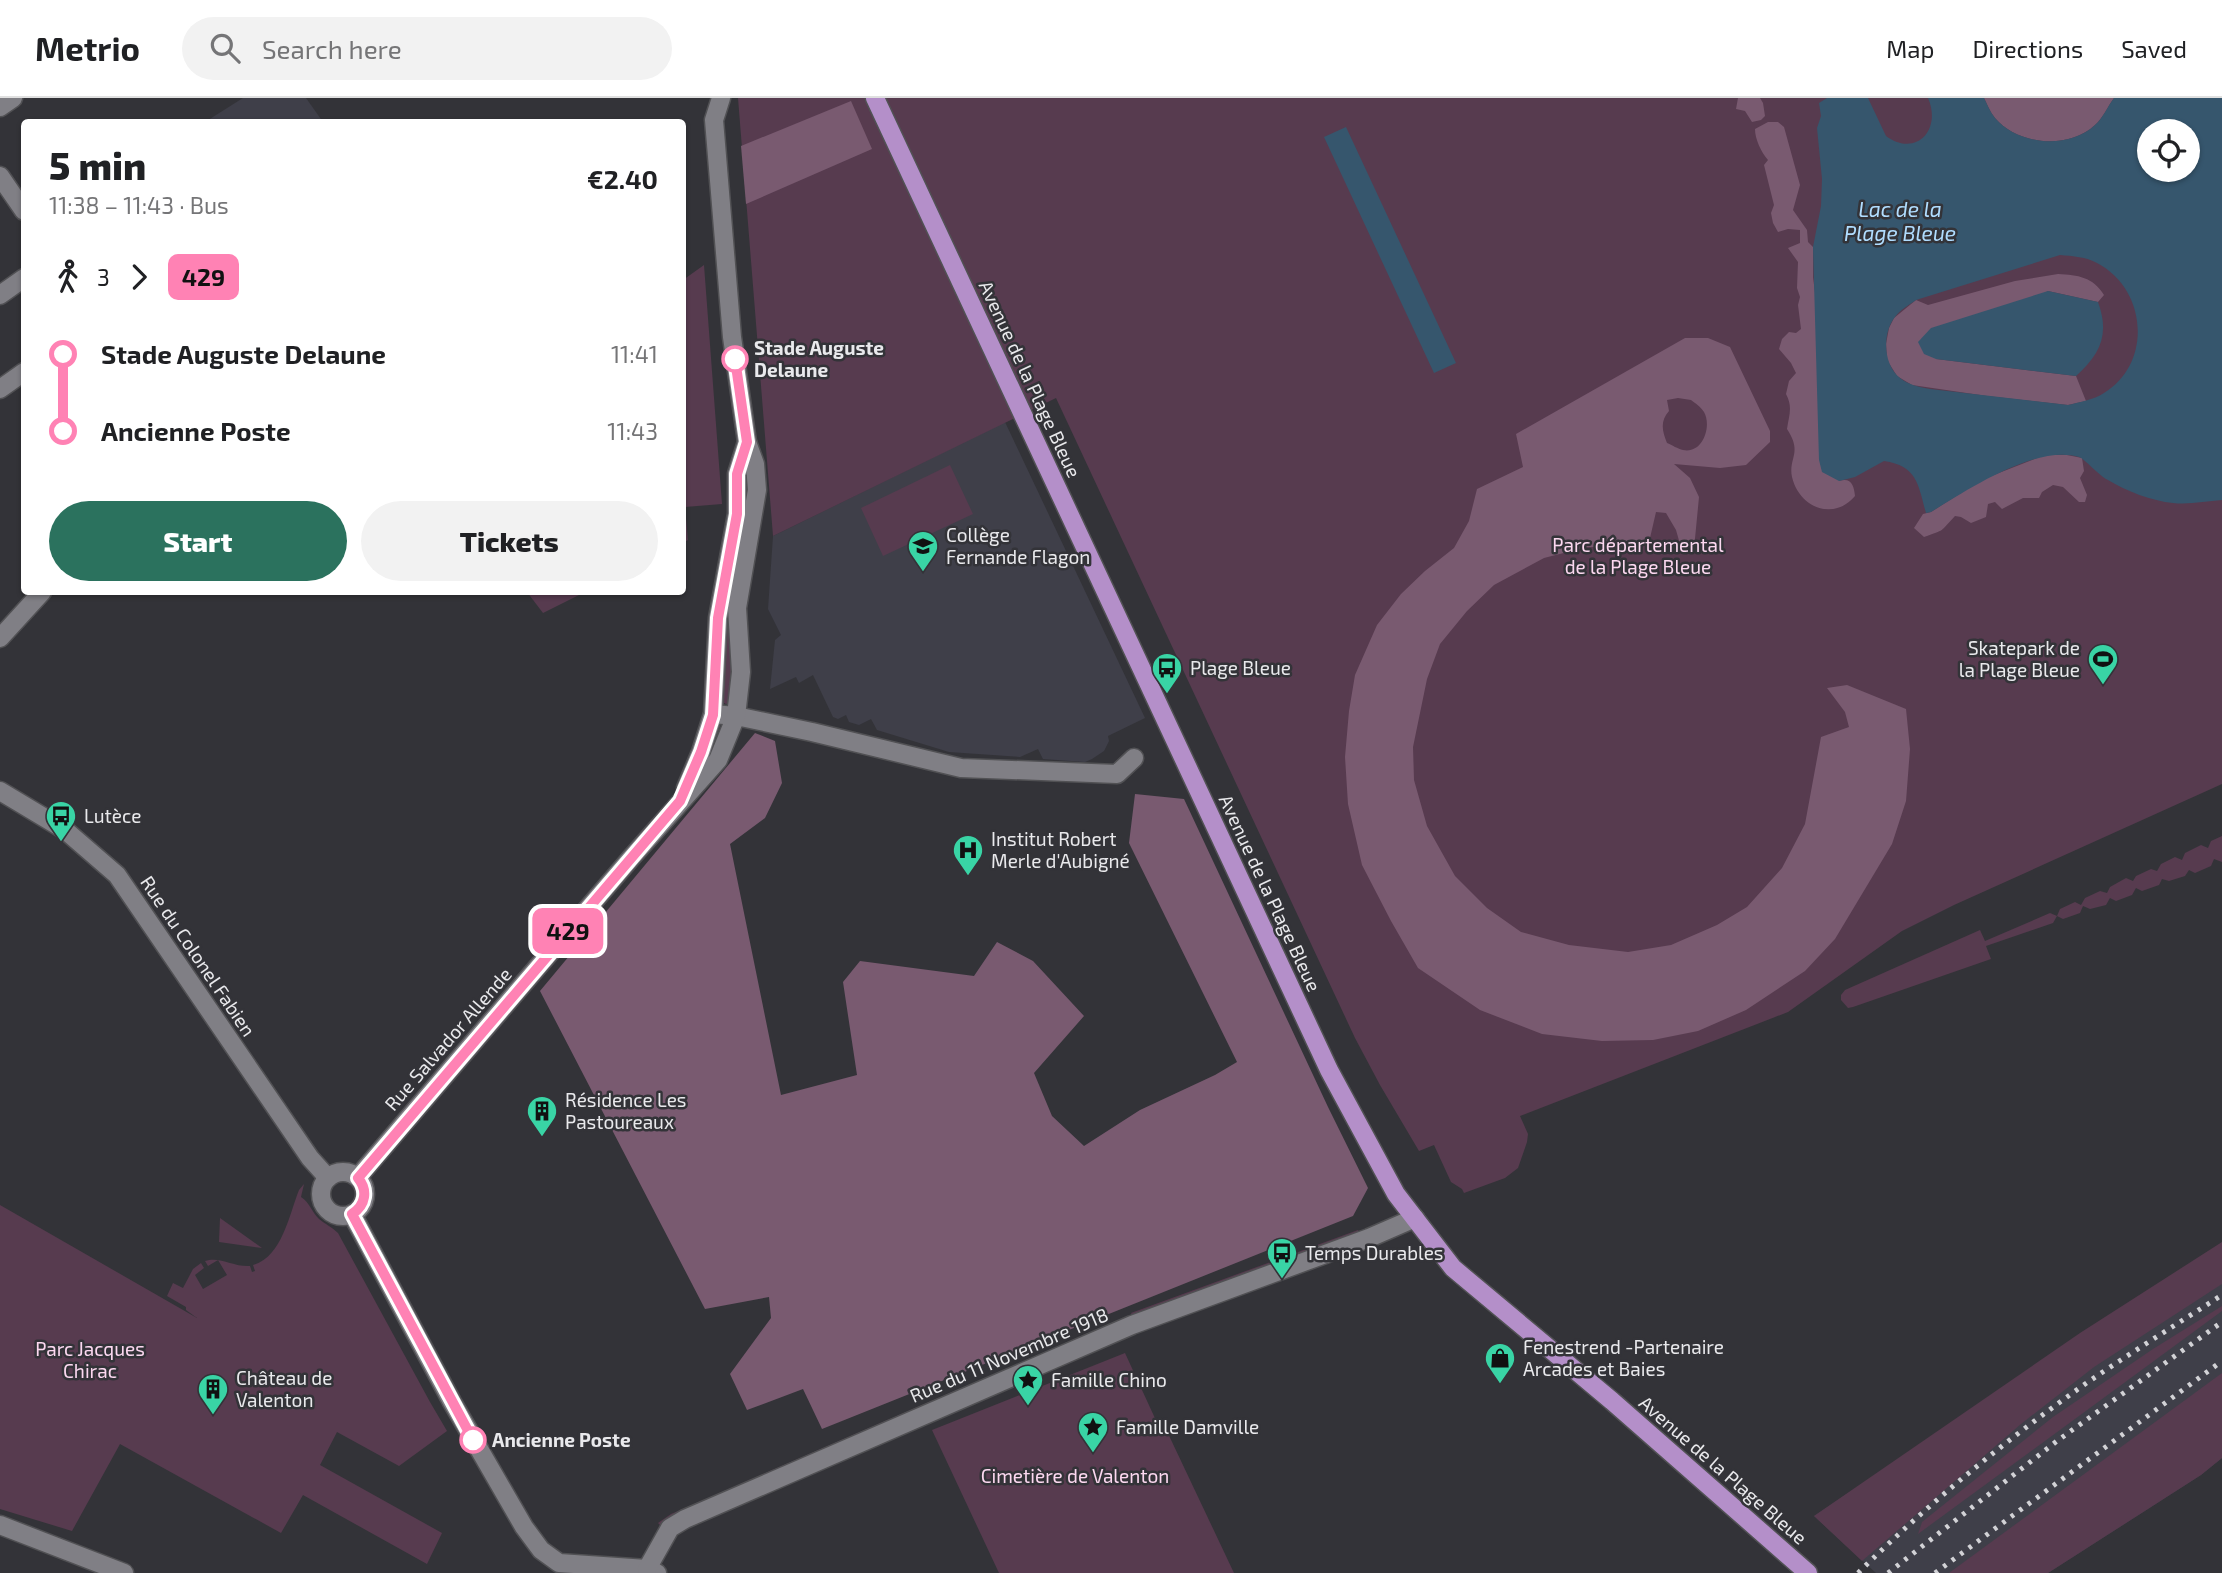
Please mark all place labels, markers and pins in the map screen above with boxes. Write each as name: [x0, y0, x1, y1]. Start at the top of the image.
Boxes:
place label: Stade Auguste Delaune: [754, 336, 884, 381]
marker: Stade Auguste Delaune: [722, 346, 748, 372]
place label: Collège Fernande Flagon: [946, 523, 1090, 568]
school or university icon: Collège Fernande Flagon: [906, 529, 940, 573]
place label: Skatepark de la Plage Bleue: [1959, 636, 2080, 681]
sports icon: Skatepark de la Plage Bleue: [2086, 642, 2120, 686]
bus stop icon: Plage Bleue: [1150, 651, 1184, 695]
place label: Plage Bleue: [1190, 656, 1291, 679]
bus stop icon: Lutèce: [44, 799, 78, 843]
place label: Lutèce: [84, 804, 141, 827]
place label: Institut Robert Merle d'Aubigné: [991, 827, 1130, 872]
hospital icon: Institut Robert Merle d'Aubigné: [951, 833, 985, 877]
place label: Résidence Les Pastoureaux: [565, 1088, 687, 1133]
building icon: Résidence Les Pastoureaux: [525, 1094, 559, 1138]
bus stop icon: Temps Durables: [1265, 1236, 1299, 1280]
place label: Temps Durables: [1305, 1241, 1444, 1264]
place label: Fenestrend -Partenaire Arcades et Baies: [1523, 1335, 1724, 1380]
shop icon: Fenestrend -Partenaire Arcades et Baies: [1483, 1341, 1517, 1385]
place icon: Famille Chino: [1011, 1363, 1045, 1407]
place label: Château de Valenton: [236, 1366, 332, 1411]
place label: Famille Chino: [1051, 1368, 1167, 1391]
building icon: Château de Valenton: [196, 1372, 230, 1416]
place icon: Famille Damville: [1076, 1410, 1110, 1454]
place label: Famille Damville: [1116, 1415, 1259, 1438]
marker: Ancienne Poste: [460, 1427, 486, 1453]
place label: Ancienne Poste: [492, 1428, 631, 1451]

